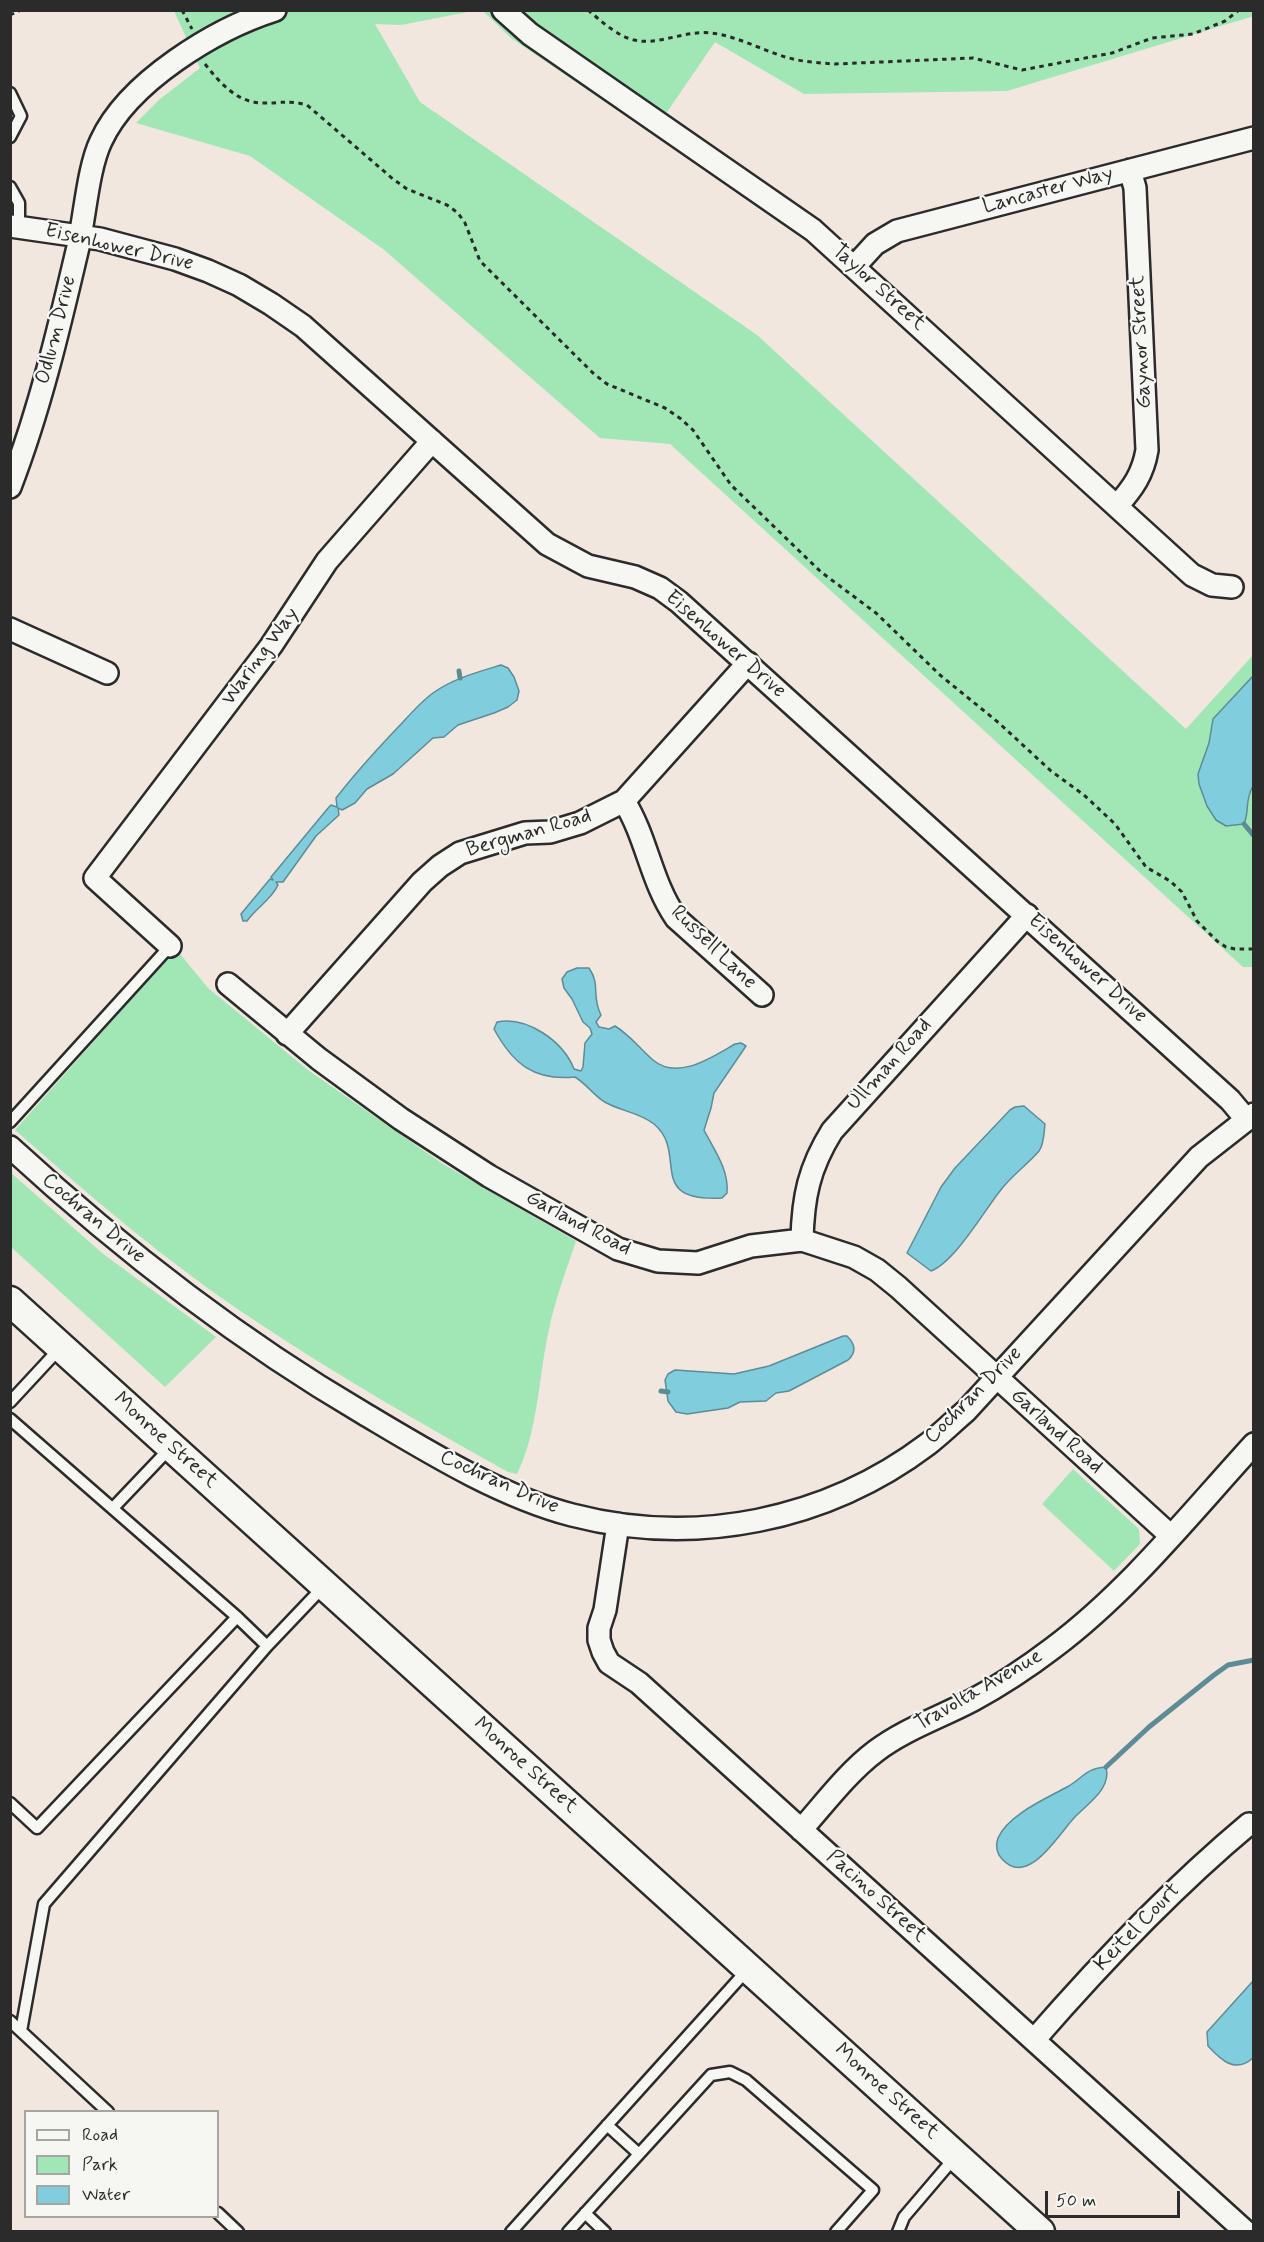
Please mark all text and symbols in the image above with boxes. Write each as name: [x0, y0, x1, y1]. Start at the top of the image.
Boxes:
street label: Lancaster Way: [980, 161, 1116, 221]
street label: Eisenhower Drive: [42, 219, 196, 277]
street label: Taylor Street: [826, 239, 930, 337]
street label: Odlum Drive: [31, 273, 83, 387]
street label: Gaynor Street: [1126, 275, 1158, 409]
street label: Eisenhower Drive: [659, 586, 791, 704]
street label: Waring Way: [217, 603, 305, 711]
street label: Bergman Road: [463, 804, 595, 864]
street label: Russell Lane: [665, 901, 761, 995]
street label: Eisenhower Drive: [1022, 909, 1152, 1029]
street label: Ullman Road: [842, 1014, 938, 1116]
street label: Cochran Drive: [36, 1168, 150, 1270]
street label: Garland Road: [521, 1186, 635, 1262]
street label: Cochran Drive: [920, 1342, 1028, 1450]
street label: Garland Road: [1005, 1384, 1107, 1480]
street label: Monroe Street: [107, 1387, 223, 1495]
street label: Cochran Drive: [435, 1445, 563, 1521]
street label: Travolta Avenue: [911, 1644, 1047, 1738]
street label: Monroe Street: [467, 1712, 583, 1820]
street label: Pacino Street: [820, 1845, 932, 1949]
street label: Keitel Court: [1090, 1879, 1186, 1977]
street label: Monroe Street: [828, 2038, 944, 2146]
legend: [24, 2110, 219, 2218]
text: Road: [82, 2123, 118, 2147]
text: Park: [82, 2153, 118, 2177]
scale bar: [1048, 2179, 1183, 2217]
text: Water: [82, 2183, 130, 2207]
text: 50 m: [1056, 2189, 1096, 2213]

